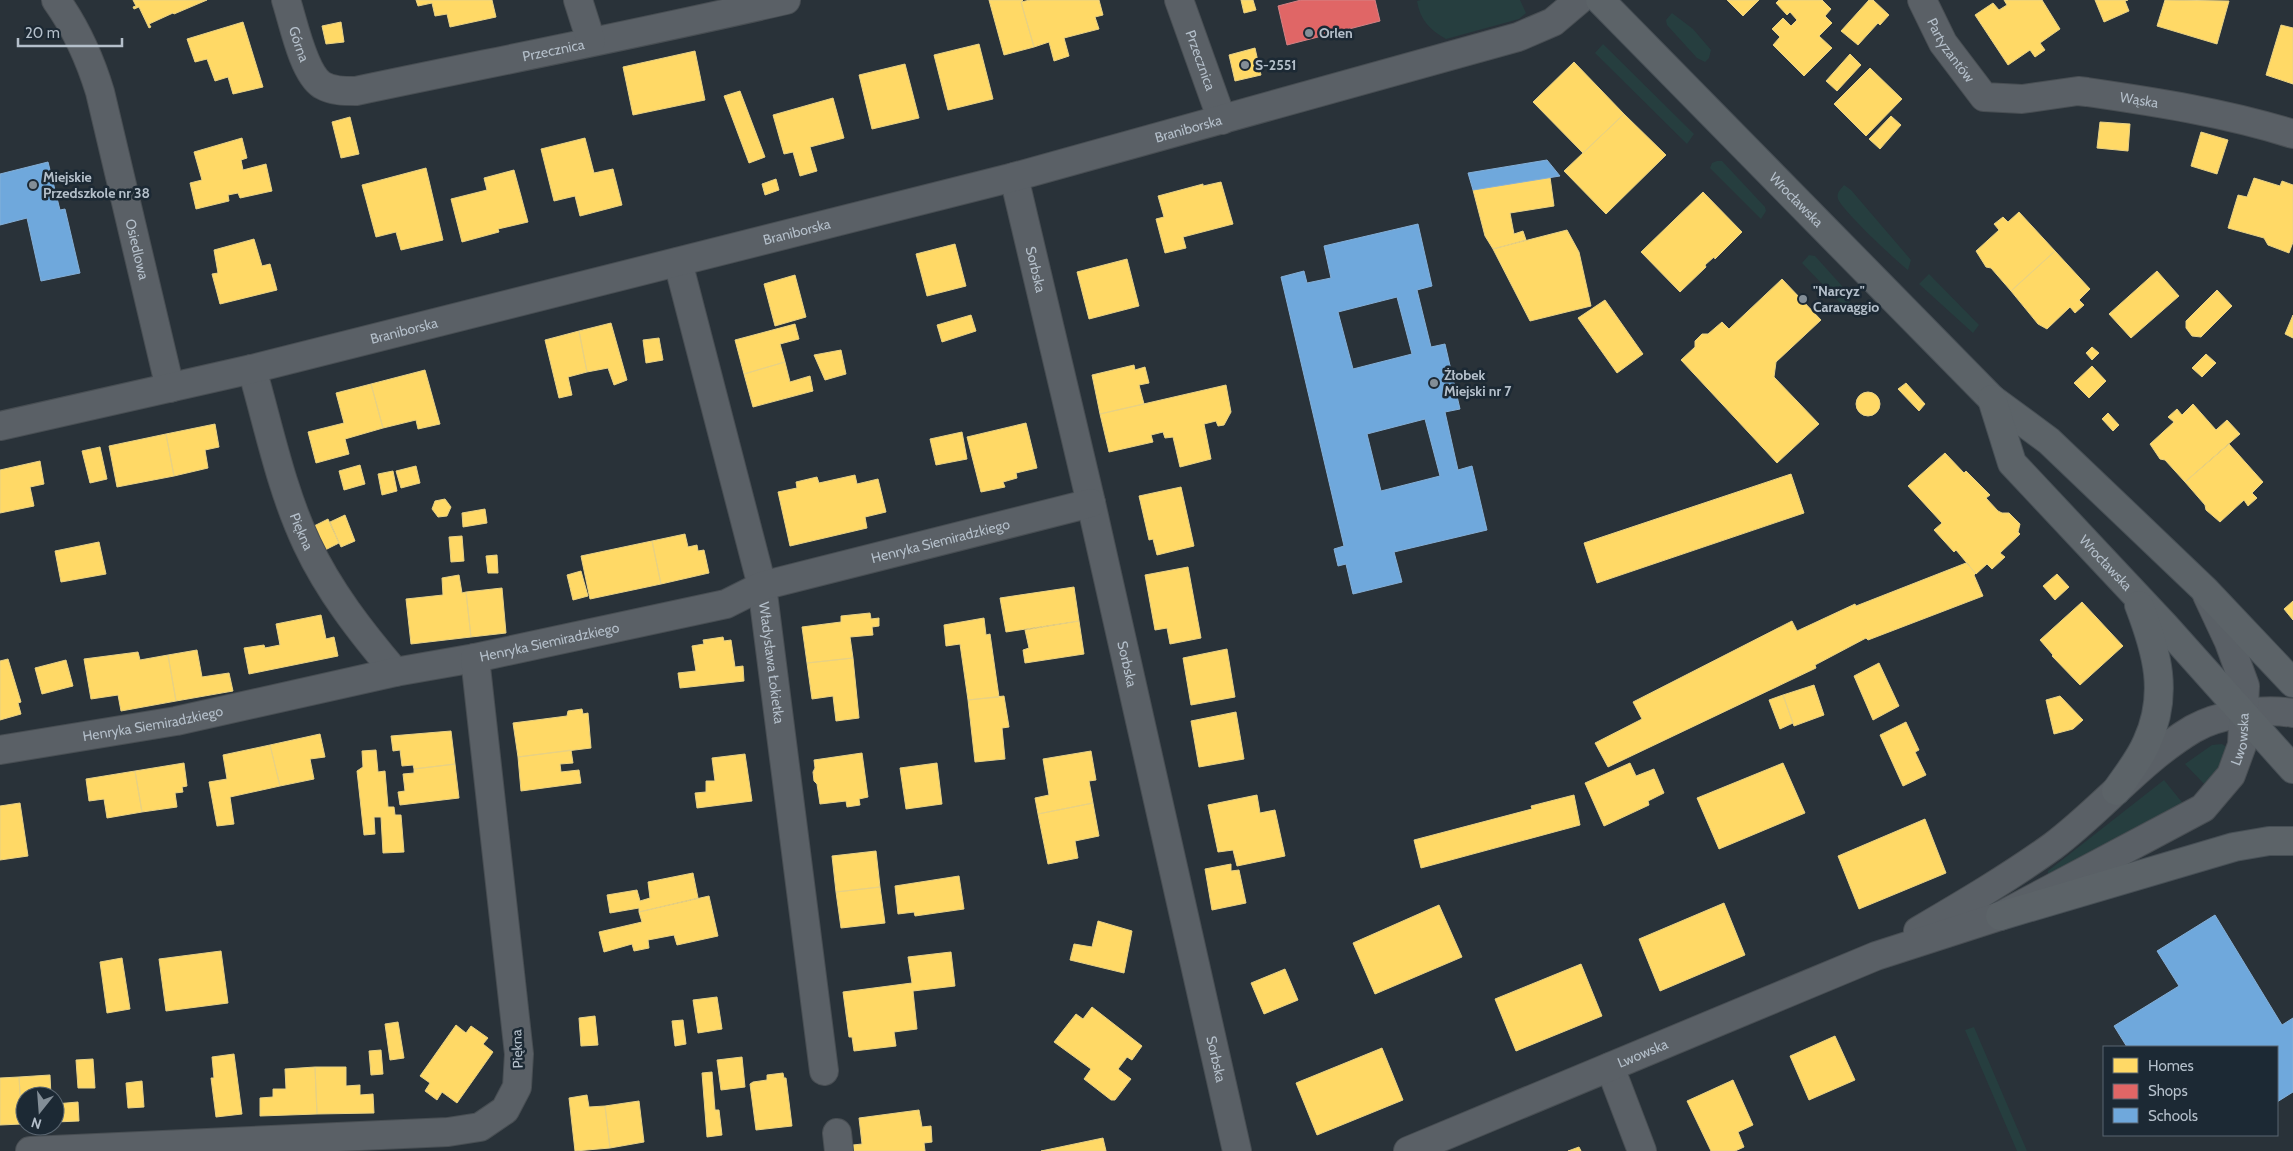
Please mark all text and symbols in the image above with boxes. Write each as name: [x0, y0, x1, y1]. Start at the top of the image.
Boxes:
scale bar: [18, 15, 121, 47]
street label: Partyzantów: [1923, 15, 1979, 86]
text: 20 m: [25, 24, 60, 42]
street label: Górna: [285, 24, 314, 65]
place label: Orlen: [1319, 24, 1353, 42]
marker: Orlen: [1303, 27, 1315, 39]
street label: Przecznica: [1182, 28, 1220, 93]
street label: Przecznica: [521, 35, 586, 65]
place label: S-2551: [1255, 56, 1296, 74]
marker: S-2551: [1239, 59, 1251, 71]
street label: Wąska: [2119, 88, 2160, 112]
street label: Braniborska: [1153, 111, 1224, 146]
place label: Miejskie Przedszkole nr 38: [43, 168, 150, 202]
street label: Wrocławska: [1765, 169, 1827, 231]
marker: Miejskie Przedszkole nr 38: [27, 179, 39, 191]
street label: Braniborska: [761, 215, 832, 249]
street label: Osiedlowa: [121, 217, 153, 282]
street label: Sorbska: [1022, 245, 1050, 295]
place label: "Narcyz" Caravaggio: [1813, 282, 1879, 316]
marker: "Narcyz" Caravaggio: [1797, 293, 1809, 305]
street label: Braniborska: [368, 314, 440, 348]
place label: Żłobek Miejski nr 7: [1444, 366, 1512, 400]
marker: Żłobek Miejski nr 7: [1428, 377, 1440, 389]
street label: Piękna: [286, 510, 318, 553]
street label: Henryka Siemiradzkiego: [869, 515, 1012, 567]
street label: Wrocławska: [2075, 531, 2136, 595]
street label: Władysława Łokietka: [755, 601, 789, 725]
street label: Henryka Siemiradzkiego: [478, 618, 621, 666]
street label: Sorbska: [1113, 639, 1141, 689]
street label: Henryka Siemiradzkiego: [81, 702, 225, 745]
street label: Lwowska: [2226, 712, 2253, 768]
street label: Piękna: [507, 1029, 527, 1069]
street label: Sorbska: [1202, 1034, 1230, 1084]
street label: Lwowska: [1615, 1035, 1671, 1072]
legend: [2103, 1046, 2278, 1136]
text: Homes: [2148, 1057, 2194, 1075]
text: Shops: [2148, 1082, 2188, 1100]
north arrow: [15, 1086, 65, 1136]
text: Schools: [2148, 1107, 2198, 1125]
text: N: [29, 1113, 44, 1133]

